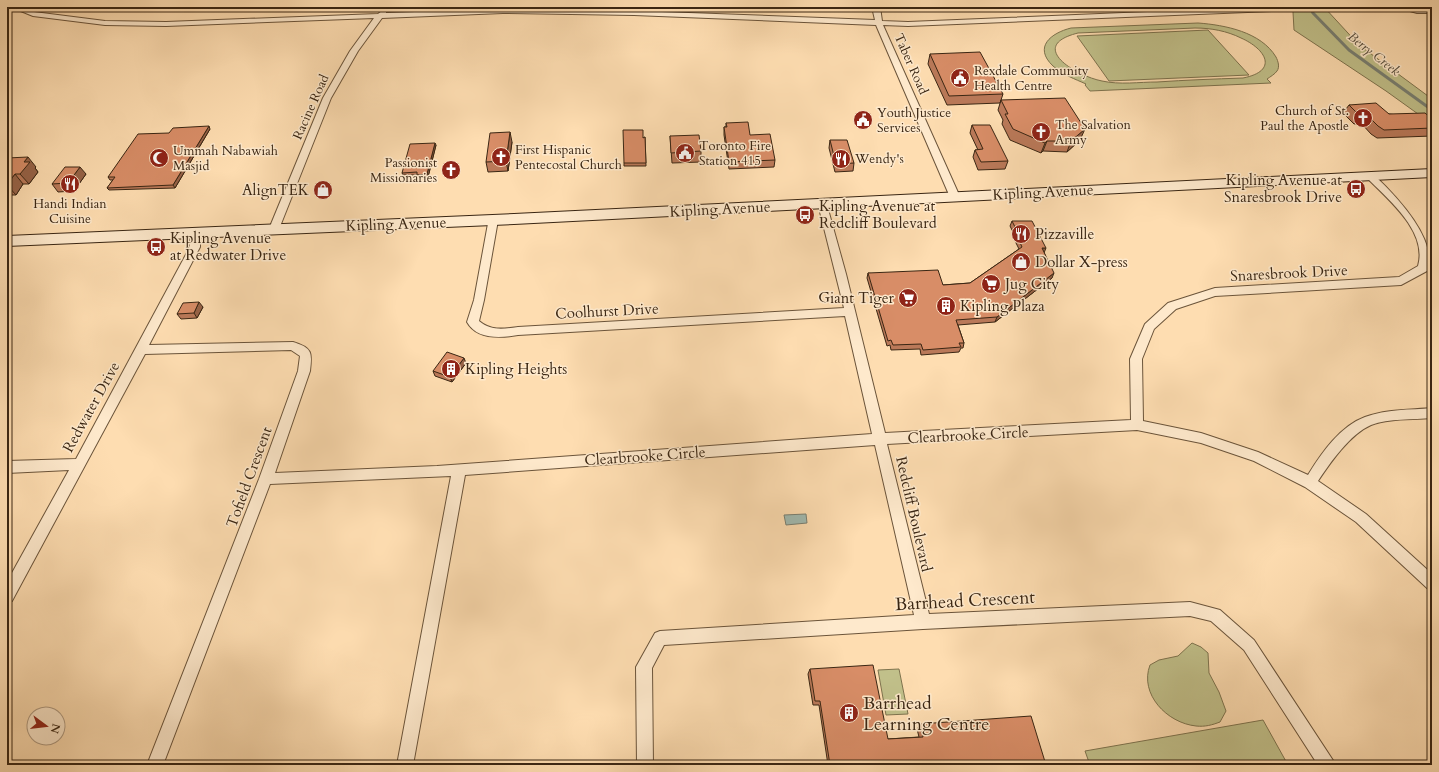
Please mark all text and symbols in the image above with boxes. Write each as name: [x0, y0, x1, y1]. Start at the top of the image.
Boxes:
water label: Berry Creek: [1344, 28, 1404, 80]
street label: Taber Road: [890, 31, 932, 97]
place label: Rexdale Community Health Centre: [974, 62, 1089, 95]
public building icon: Rexdale Community Health Centre: [949, 67, 971, 89]
street label: Racine Road: [289, 71, 333, 142]
place label: Church of St. Paul the Apostle: [1260, 102, 1349, 135]
place label: Youth Justice Services: [877, 104, 951, 137]
church icon: Church of St. Paul the Apostle: [1352, 107, 1374, 129]
public building icon: Youth Justice Services: [852, 109, 874, 131]
place label: The Salvation Army: [1055, 116, 1131, 149]
church icon: The Salvation Army: [1030, 121, 1052, 143]
place label: Toronto Fire Station 415: [699, 137, 771, 170]
place label: First Hispanic Pentecostal Church: [515, 141, 622, 174]
place label: Ummah Nabawiah Masjid: [173, 142, 278, 175]
public building icon: Toronto Fire Station 415: [674, 142, 696, 164]
church icon: First Hispanic Pentecostal Church: [490, 146, 512, 168]
mosque icon: Ummah Nabawiah Masjid: [148, 147, 170, 169]
restaurant icon: Wendy's: [830, 148, 852, 170]
place label: Wendy's: [854, 150, 904, 168]
place label: Passionist Missionaries: [370, 154, 437, 187]
church icon: Passionist Missionaries: [440, 159, 462, 181]
place label: Kipling Avenue at Snaresbrook Drive: [1224, 170, 1342, 207]
restaurant icon: Handi Indian Cuisine: [59, 173, 81, 195]
bus stop icon: Kipling Avenue at Snaresbrook Drive: [1345, 178, 1367, 200]
shop icon: AlignTEK: [312, 179, 334, 201]
street label: Kipling Avenue: [992, 179, 1094, 205]
place label: AlignTEK: [242, 180, 310, 200]
place label: Handi Indian Cuisine: [33, 195, 107, 228]
street label: Kipling Avenue: [669, 196, 771, 222]
place label: Kipling Avenue at Redcliff Boulevard: [819, 196, 937, 233]
bus stop icon: Kipling Avenue at Redcliff Boulevard: [794, 204, 816, 226]
street label: Kipling Avenue: [345, 212, 447, 236]
restaurant icon: Pizzaville: [1010, 223, 1032, 245]
place label: Pizzaville: [1035, 224, 1094, 244]
place label: Kipling Avenue at Redwater Drive: [170, 228, 286, 265]
bus stop icon: Kipling Avenue at Redwater Drive: [145, 236, 167, 258]
shop icon: Dollar X-press: [1010, 251, 1032, 273]
place label: Dollar X-press: [1035, 252, 1128, 272]
street label: Snaresbrook Drive: [1230, 260, 1349, 286]
supermarket icon: Jug City: [980, 273, 1002, 295]
place label: Jug City: [1003, 274, 1059, 294]
supermarket icon: Giant Tiger: [897, 287, 919, 309]
place label: Giant Tiger: [818, 288, 895, 308]
building icon: Kipling Plaza: [935, 295, 957, 317]
place label: Kipling Plaza: [960, 296, 1045, 316]
street label: Coolhurst Drive: [555, 298, 659, 324]
street label: Redwater Drive: [58, 358, 124, 456]
building icon: Kipling Heights: [440, 358, 462, 380]
place label: Kipling Heights: [465, 359, 567, 379]
street label: Clearbrooke Circle: [907, 422, 1029, 448]
street label: Tofield Crescent: [221, 424, 277, 530]
street label: Clearbrooke Circle: [584, 442, 706, 470]
street label: Redcliff Boulevard: [891, 454, 937, 574]
street label: Barrhead Crescent: [894, 585, 1036, 617]
place label: Barrhead Learning Centre: [863, 691, 989, 737]
building icon: Barrhead Learning Centre: [838, 702, 860, 724]
north arrow: [26, 706, 66, 746]
text: N: [47, 722, 64, 735]

